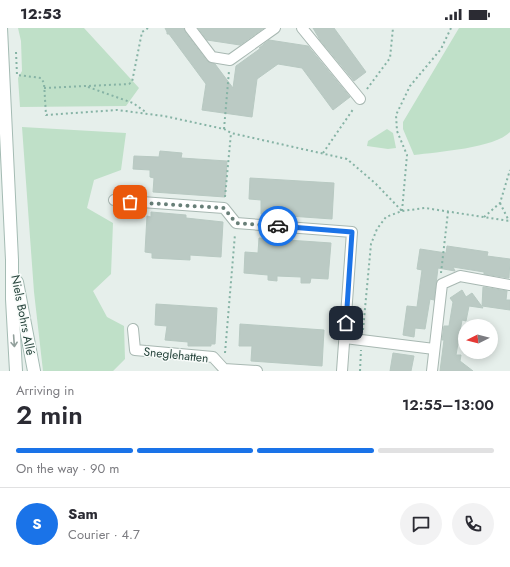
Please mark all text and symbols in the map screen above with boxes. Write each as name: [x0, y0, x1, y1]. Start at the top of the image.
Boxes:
text: 12:53: [20, 3, 61, 25]
pin: [113, 185, 147, 219]
icon: bag: [119, 191, 141, 213]
courier: [258, 206, 298, 246]
icon: car: [267, 215, 289, 237]
street label: Niels Bohrs Allé: [6, 273, 40, 357]
pin: [329, 306, 363, 340]
icon: home: [335, 312, 357, 334]
north arrow: [458, 319, 498, 359]
map controls: [458, 319, 498, 359]
one-way arrow: [11, 334, 18, 347]
street label: Sneglehatten: [143, 343, 209, 367]
text: Arriving in: [16, 381, 74, 400]
text: 12:55–13:00: [402, 394, 494, 416]
text: 2 min: [16, 396, 83, 434]
text: On the way · 90 m: [16, 459, 119, 478]
text: Sam: [68, 503, 98, 525]
button: chat: [400, 503, 442, 545]
button: phone: [452, 503, 494, 545]
text: S: [32, 513, 42, 535]
text: Courier · 4.7: [68, 525, 140, 544]

